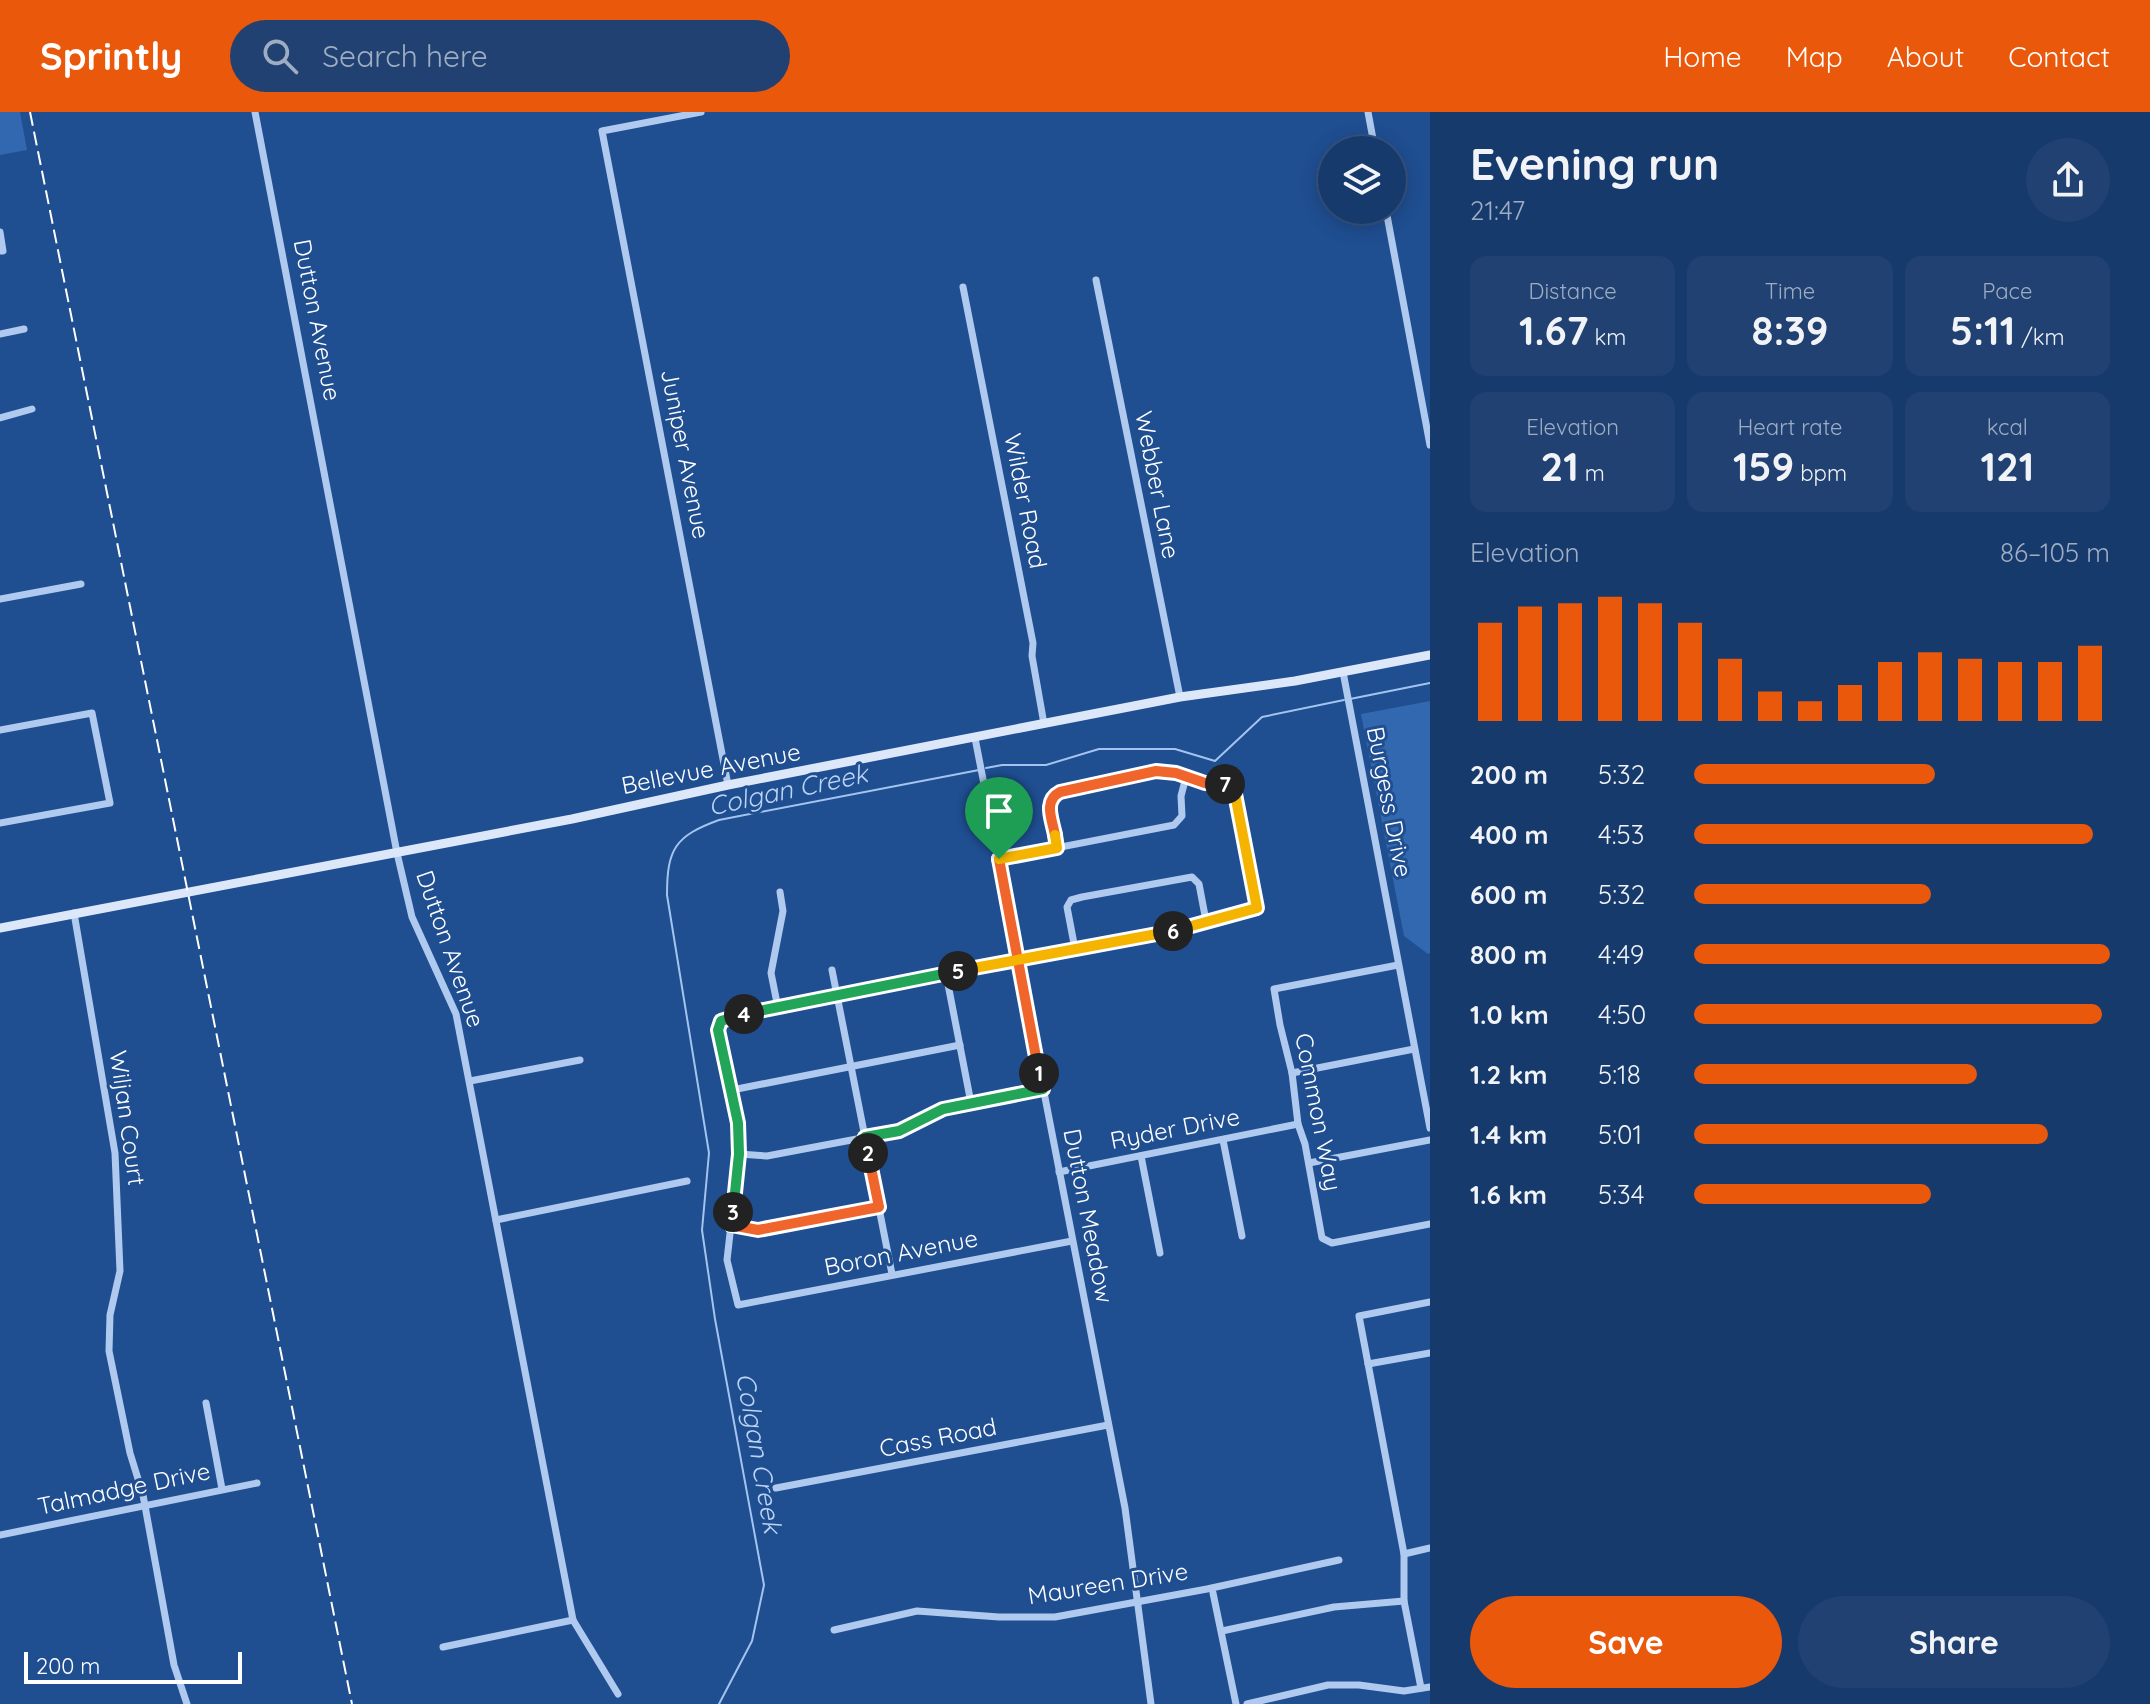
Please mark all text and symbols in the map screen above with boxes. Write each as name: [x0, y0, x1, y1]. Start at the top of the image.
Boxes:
search box: [230, 20, 790, 92]
text: Sprintly: [40, 32, 182, 80]
icon: search: [258, 34, 302, 78]
text: Search here: [322, 37, 488, 75]
text: Home: [1663, 39, 1742, 74]
text: Map: [1786, 39, 1843, 74]
text: About: [1887, 39, 1964, 74]
text: Contact: [2008, 39, 2110, 74]
map controls: [1318, 136, 1406, 224]
button: layers: [1318, 136, 1406, 224]
text: Evening run: [1470, 136, 1719, 191]
button: share: [2026, 138, 2110, 222]
text: 21:47: [1470, 194, 1525, 227]
street label: Dutton Avenue: [288, 236, 348, 403]
text: Distance: [1529, 277, 1617, 305]
text: Time: [1765, 277, 1815, 305]
text: Pace: [1982, 277, 2032, 305]
text: 1.67: [1519, 305, 1589, 355]
text: 8:39: [1751, 305, 1829, 355]
text: 5:11: [1950, 305, 2015, 355]
text: km: [1589, 323, 1626, 351]
text: /km: [2015, 323, 2065, 351]
street label: Juniper Avenue: [655, 366, 717, 541]
street label: Webber Lane: [1129, 409, 1187, 561]
text: Elevation: [1526, 413, 1619, 441]
text: Heart rate: [1738, 413, 1842, 441]
text: kcal: [1987, 413, 2028, 441]
street label: Wilder Road: [998, 431, 1054, 571]
text: 21: [1540, 441, 1579, 491]
text: 159: [1733, 441, 1794, 491]
text: 121: [1980, 441, 2034, 491]
text: m: [1579, 459, 1605, 487]
text: bpm: [1794, 459, 1847, 487]
text: Elevation: [1470, 536, 1580, 569]
text: 86–105 m: [2000, 536, 2110, 569]
street label: Burgess Drive: [1361, 724, 1419, 880]
street label: Bellevue Avenue: [619, 736, 803, 800]
water label: Colgan Creek: [705, 756, 873, 823]
text: 200 m: [1470, 758, 1548, 791]
text: 5:32: [1598, 758, 1645, 791]
pin: 7: [1205, 764, 1245, 804]
text: 7: [1219, 770, 1231, 798]
pin: [965, 777, 1033, 859]
icon: arrive: [977, 789, 1021, 833]
text: 400 m: [1470, 818, 1548, 851]
text: 4:53: [1598, 818, 1644, 851]
street label: Dutton Avenue: [410, 866, 492, 1031]
text: 600 m: [1470, 878, 1548, 911]
text: 5:32: [1598, 878, 1645, 911]
pin: 6: [1153, 911, 1193, 951]
text: 6: [1167, 917, 1179, 945]
text: 800 m: [1470, 938, 1547, 971]
text: 4:49: [1598, 938, 1644, 971]
pin: 5: [938, 951, 978, 991]
text: 5: [952, 957, 964, 985]
pin: 4: [724, 994, 764, 1034]
text: 1.0 km: [1470, 998, 1549, 1031]
text: 4:50: [1598, 998, 1646, 1031]
text: 4: [738, 1000, 750, 1028]
street label: Common Way: [1289, 1030, 1349, 1193]
street label: Wiljan Court: [104, 1048, 152, 1187]
pin: 1: [1019, 1053, 1059, 1093]
text: 1.2 km: [1470, 1058, 1547, 1091]
text: 5:18: [1598, 1058, 1641, 1091]
text: 1: [1035, 1059, 1043, 1087]
street label: Ryder Drive: [1108, 1101, 1242, 1155]
text: 1.4 km: [1470, 1118, 1547, 1151]
text: 5:01: [1598, 1118, 1642, 1151]
street label: Dutton Meadow: [1057, 1126, 1121, 1306]
pin: 2: [848, 1133, 888, 1173]
text: 2: [862, 1139, 874, 1167]
text: 1.6 km: [1470, 1178, 1547, 1211]
text: 5:34: [1598, 1178, 1644, 1211]
pin: 3: [713, 1192, 753, 1232]
text: 3: [727, 1198, 739, 1226]
street label: Boron Avenue: [821, 1222, 980, 1282]
water label: Colgan Creek: [729, 1370, 790, 1538]
street label: Cass Road: [877, 1411, 999, 1463]
street label: Talmadge Drive: [35, 1455, 213, 1521]
street label: Maureen Drive: [1026, 1556, 1190, 1610]
button: Save: [1470, 1596, 1782, 1688]
button: Share: [1798, 1596, 2110, 1688]
scale bar: [24, 1648, 242, 1684]
text: 200 m: [36, 1652, 100, 1680]

